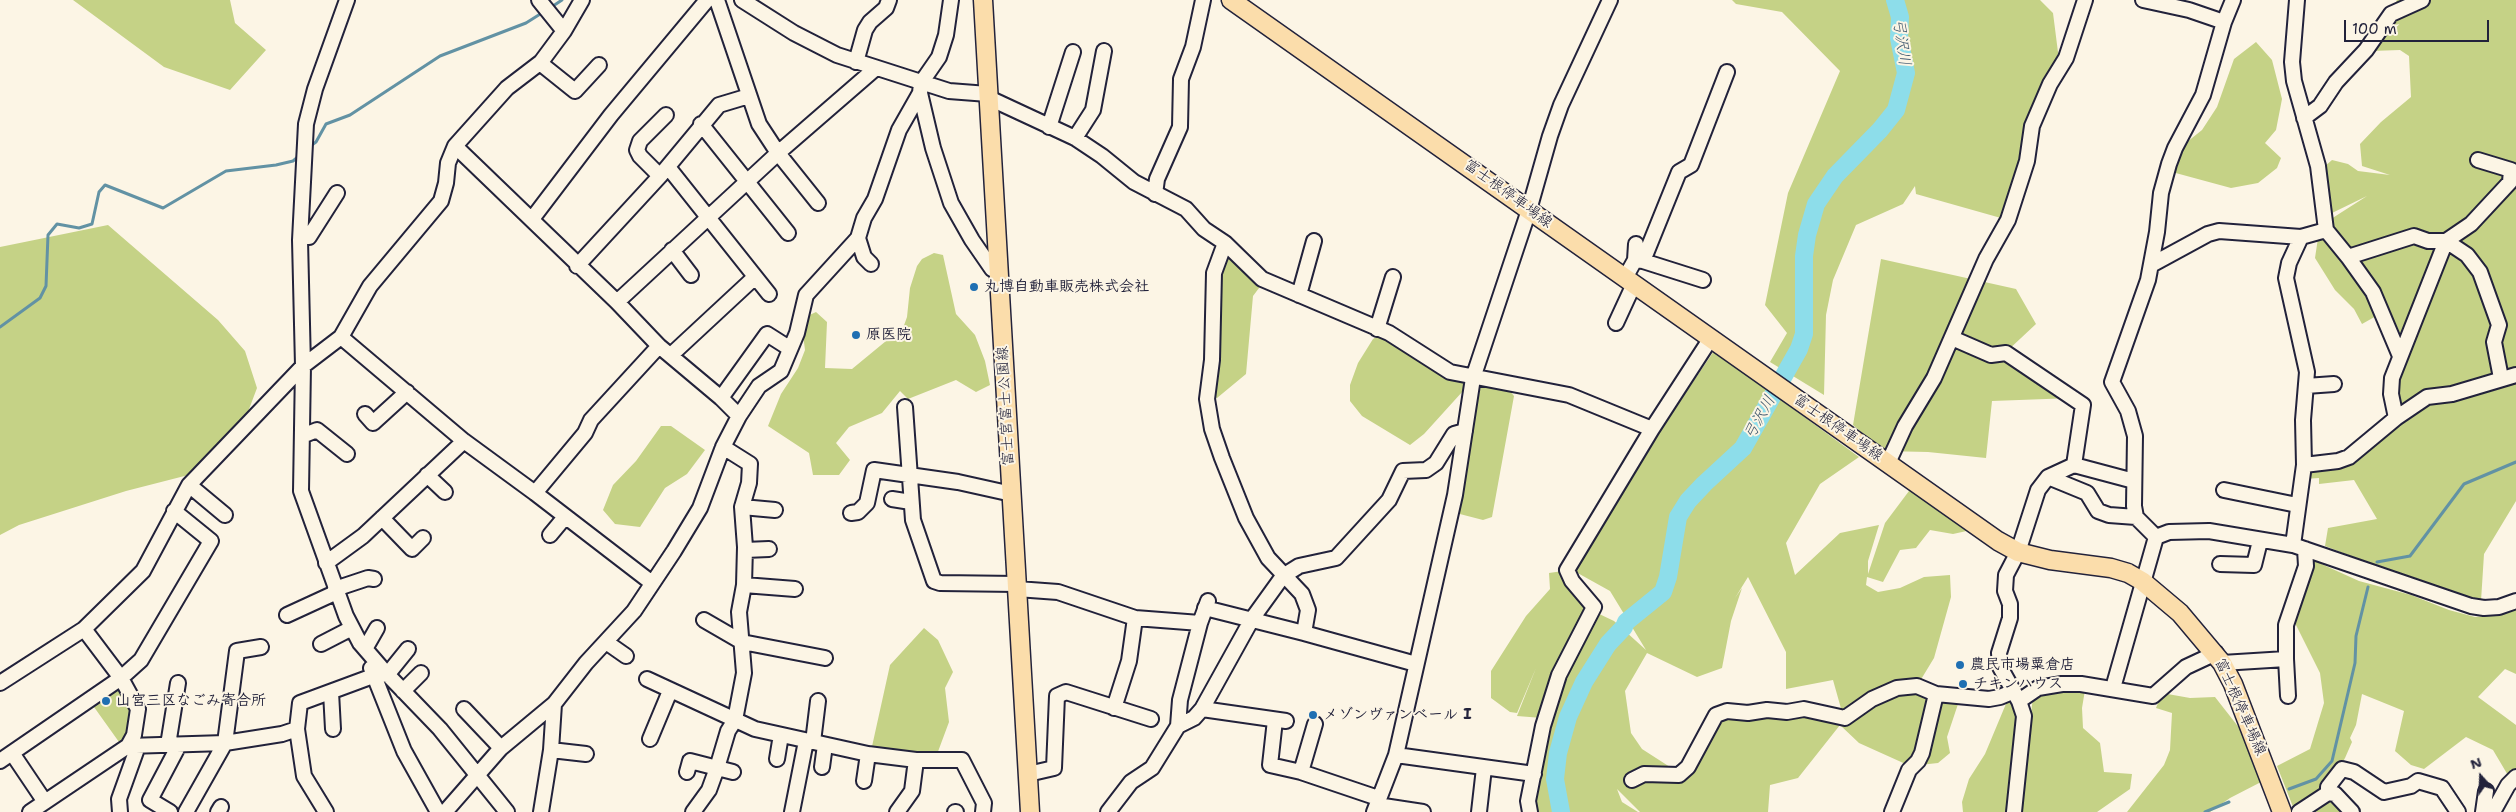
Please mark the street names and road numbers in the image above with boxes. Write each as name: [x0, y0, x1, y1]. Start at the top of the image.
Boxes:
street label: 富士根停車場線: [1460, 156, 1556, 232]
street label: 富士宮富士公園線: [994, 346, 1018, 466]
street label: 富士根停車場線: [1790, 391, 1886, 465]
street label: 富士根停車場線: [2210, 655, 2270, 759]

